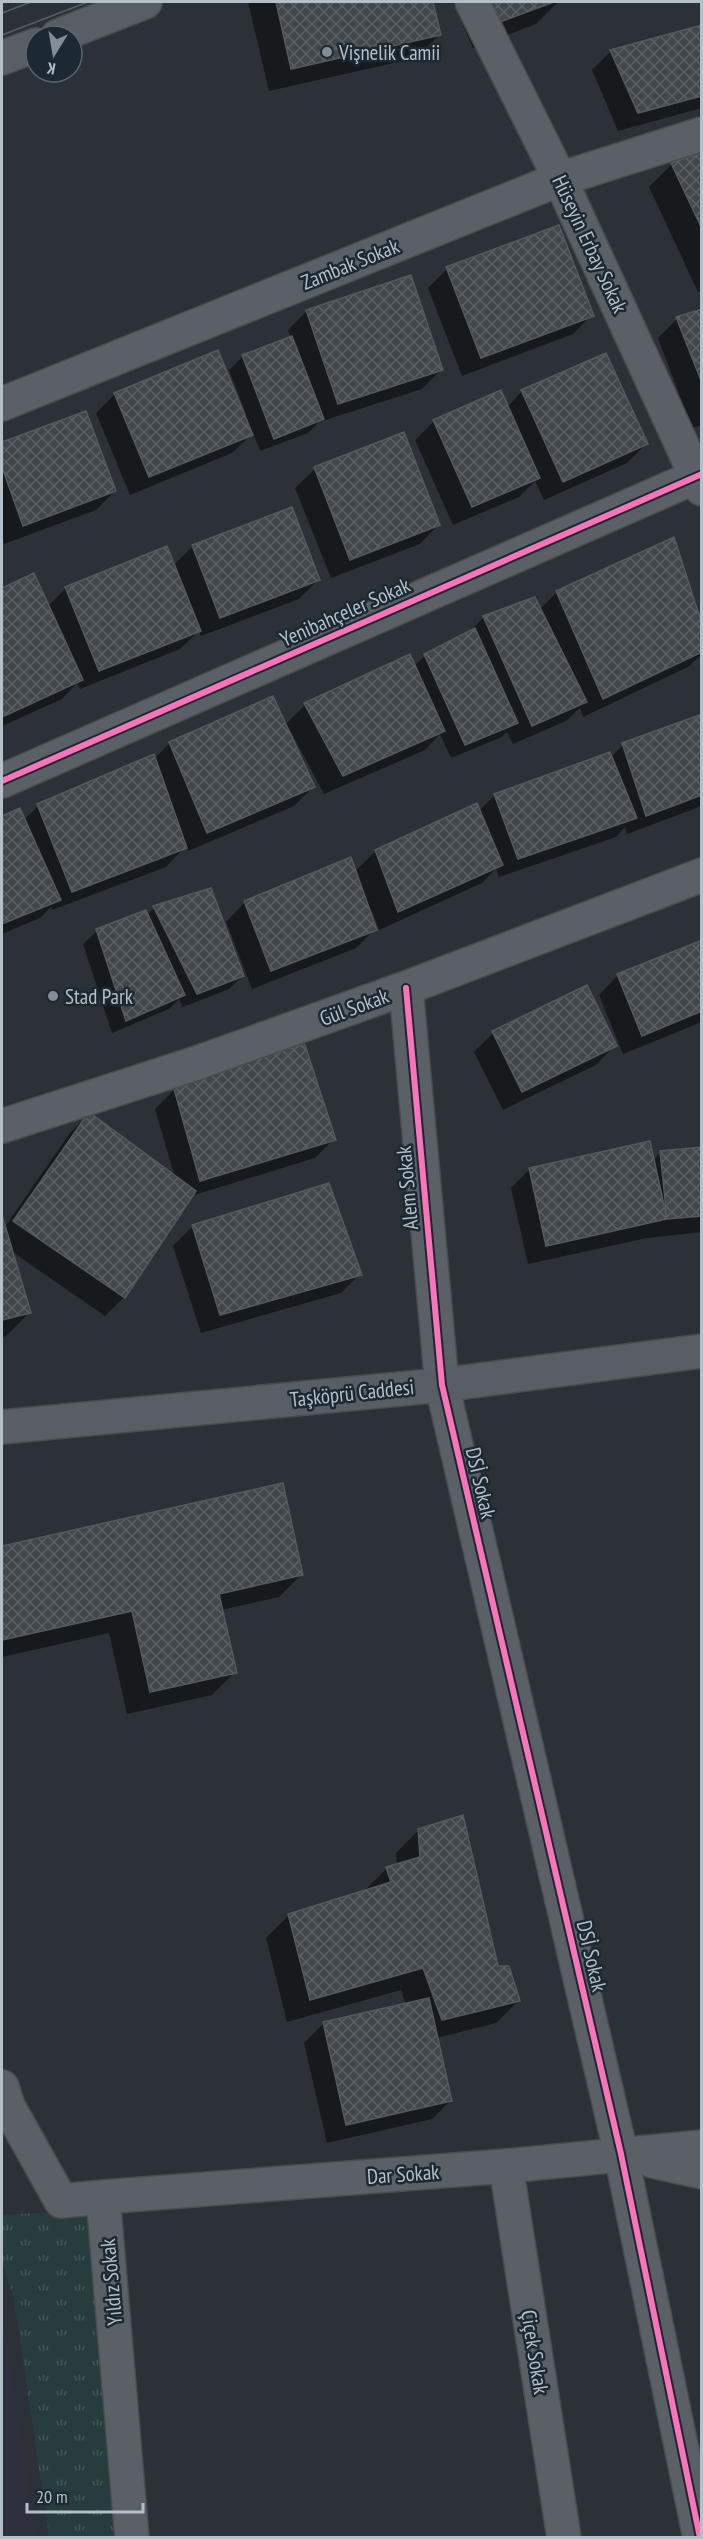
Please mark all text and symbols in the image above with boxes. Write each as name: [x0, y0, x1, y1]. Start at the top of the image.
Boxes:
north arrow: [24, 24, 84, 84]
place label: Vişnelik Camii: [338, 39, 440, 66]
marker: Vişnelik Camii: [320, 45, 334, 59]
text: K: [44, 58, 57, 79]
street label: Hüseyin Erbay Sokak: [546, 171, 634, 317]
street label: Zambak Sokak: [297, 232, 403, 296]
street label: Yenibahçeler Sokak: [276, 571, 414, 653]
street label: Gül Sokak: [316, 982, 392, 1032]
place label: Stad Park: [65, 983, 133, 1010]
marker: Stad Park: [46, 989, 60, 1003]
street label: Alem Sokak: [390, 1145, 424, 1231]
street label: Taşköprü Caddesi: [289, 1373, 415, 1413]
street label: DSİ Sokak: [460, 1445, 502, 1521]
street label: DSİ Sokak: [571, 1918, 613, 1994]
street label: Dar Sokak: [366, 2158, 440, 2190]
street label: Yıldız Sokak: [94, 2238, 128, 2326]
street label: Çiçek Sokak: [515, 2308, 555, 2396]
scale bar: [27, 2476, 142, 2514]
text: 20 m: [36, 2485, 68, 2508]

